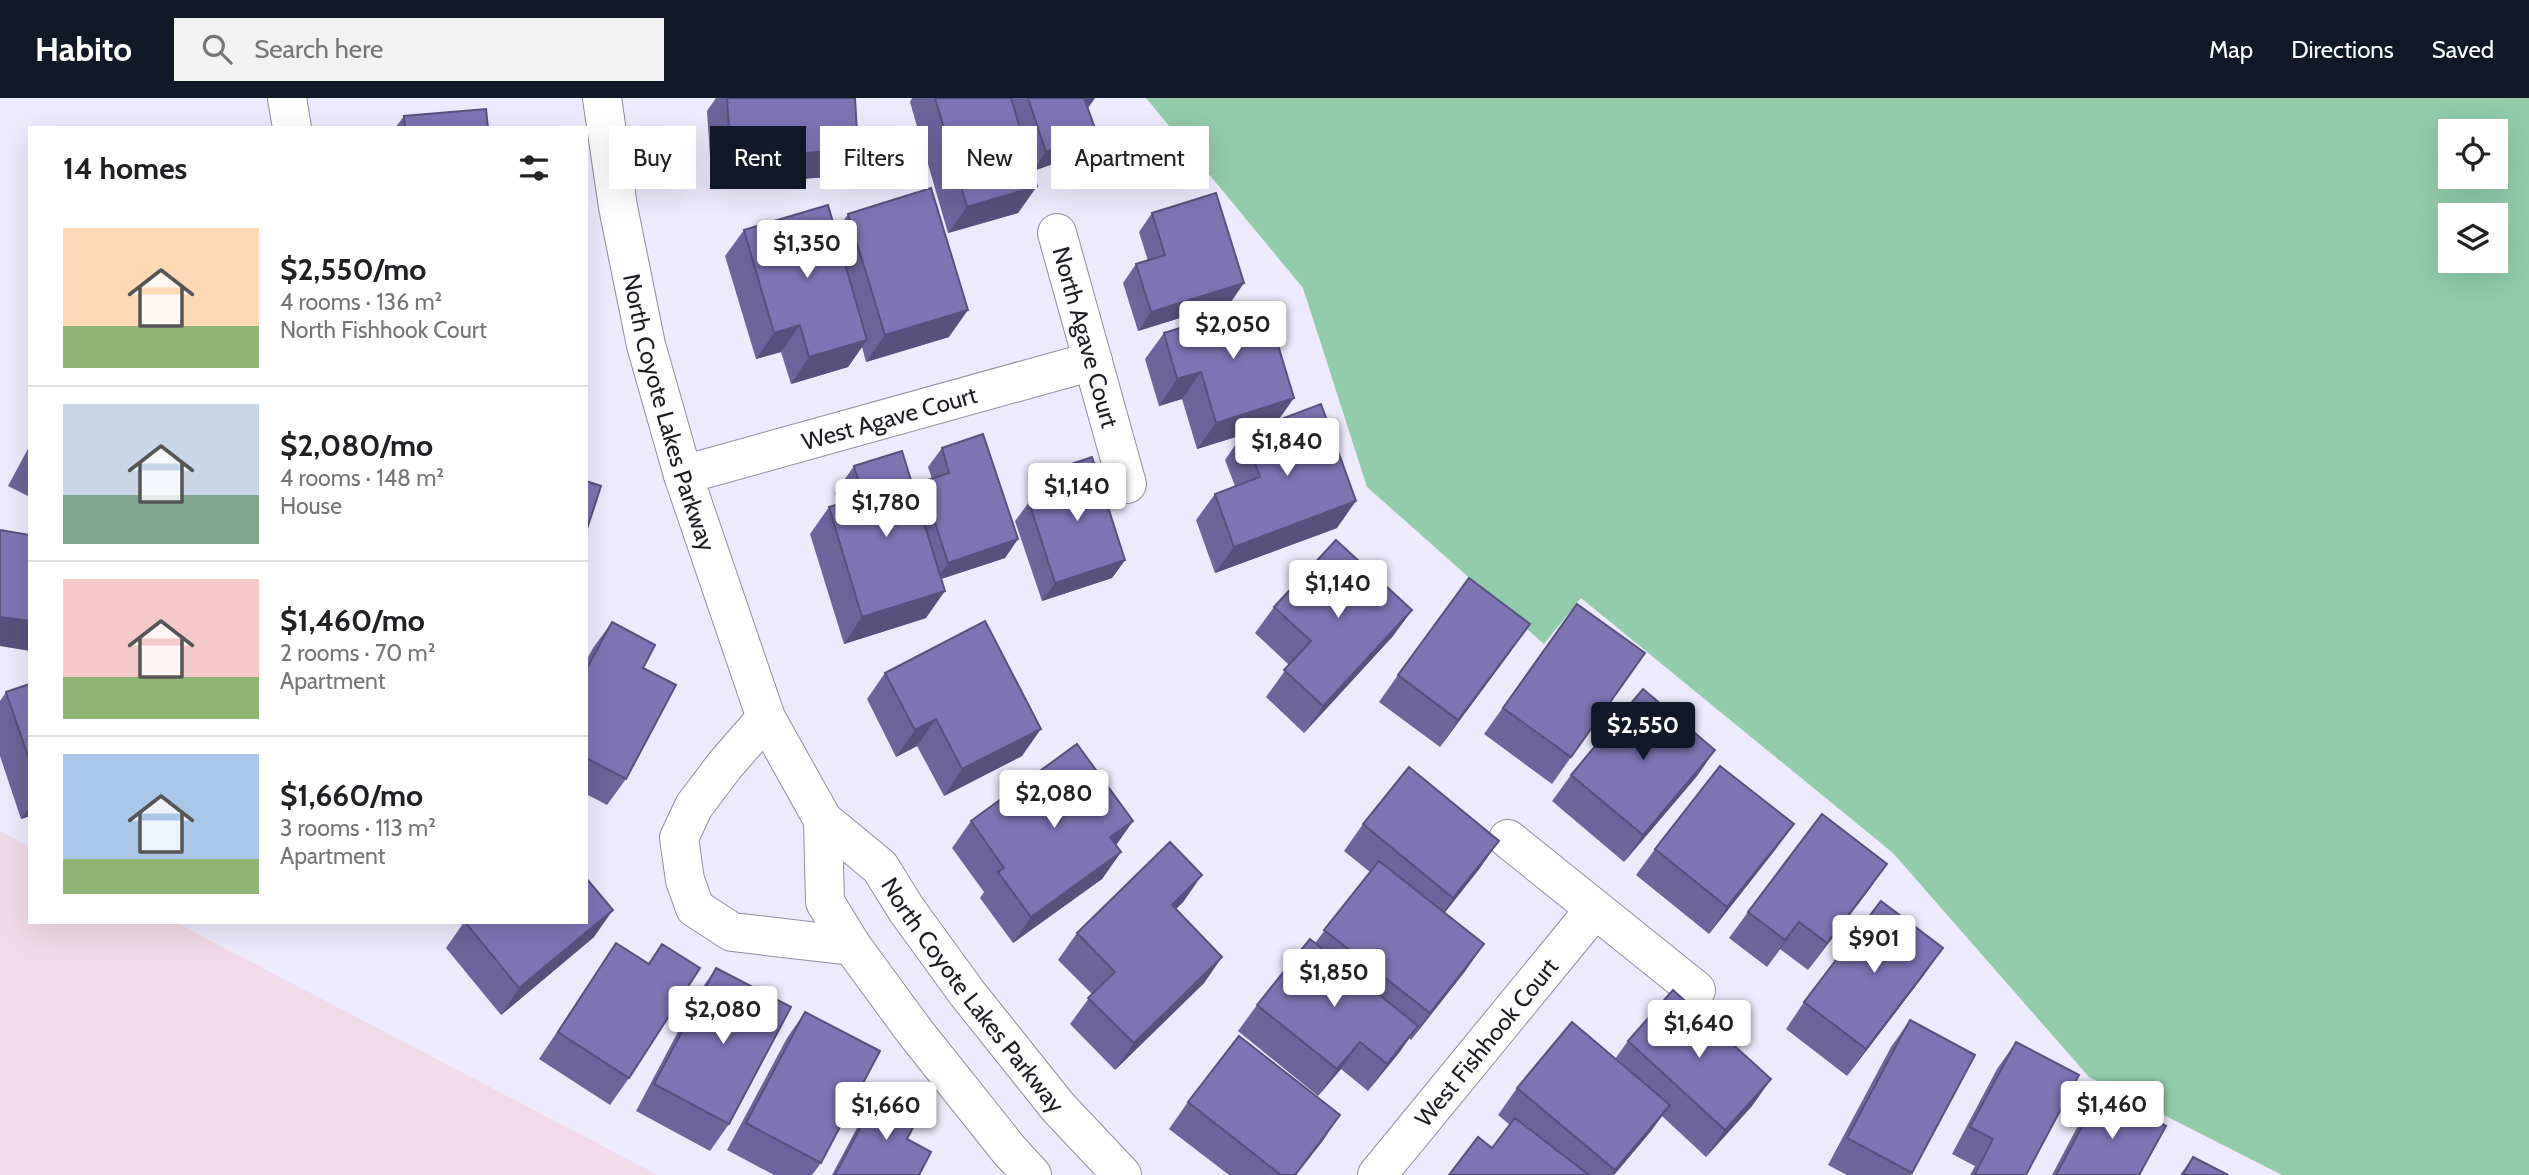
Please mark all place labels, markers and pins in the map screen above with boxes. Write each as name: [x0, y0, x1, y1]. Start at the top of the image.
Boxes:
pin: $1,350: [750, 220, 864, 280]
pin: $2,050: [1176, 302, 1290, 361]
pin: $1,840: [1230, 418, 1344, 478]
pin: $1,140: [1020, 464, 1134, 523]
pin: $1,780: [829, 480, 943, 539]
pin: $1,140: [1281, 560, 1395, 620]
pin: $2,550: [1586, 702, 1700, 762]
pin: $2,080: [997, 770, 1111, 830]
pin: $901: [1833, 916, 1915, 975]
pin: $1,850: [1277, 950, 1391, 1009]
pin: $2,080: [666, 986, 780, 1046]
pin: $1,640: [1642, 1000, 1756, 1060]
pin: $1,660: [829, 1082, 943, 1142]
pin: $1,460: [2055, 1082, 2169, 1141]

